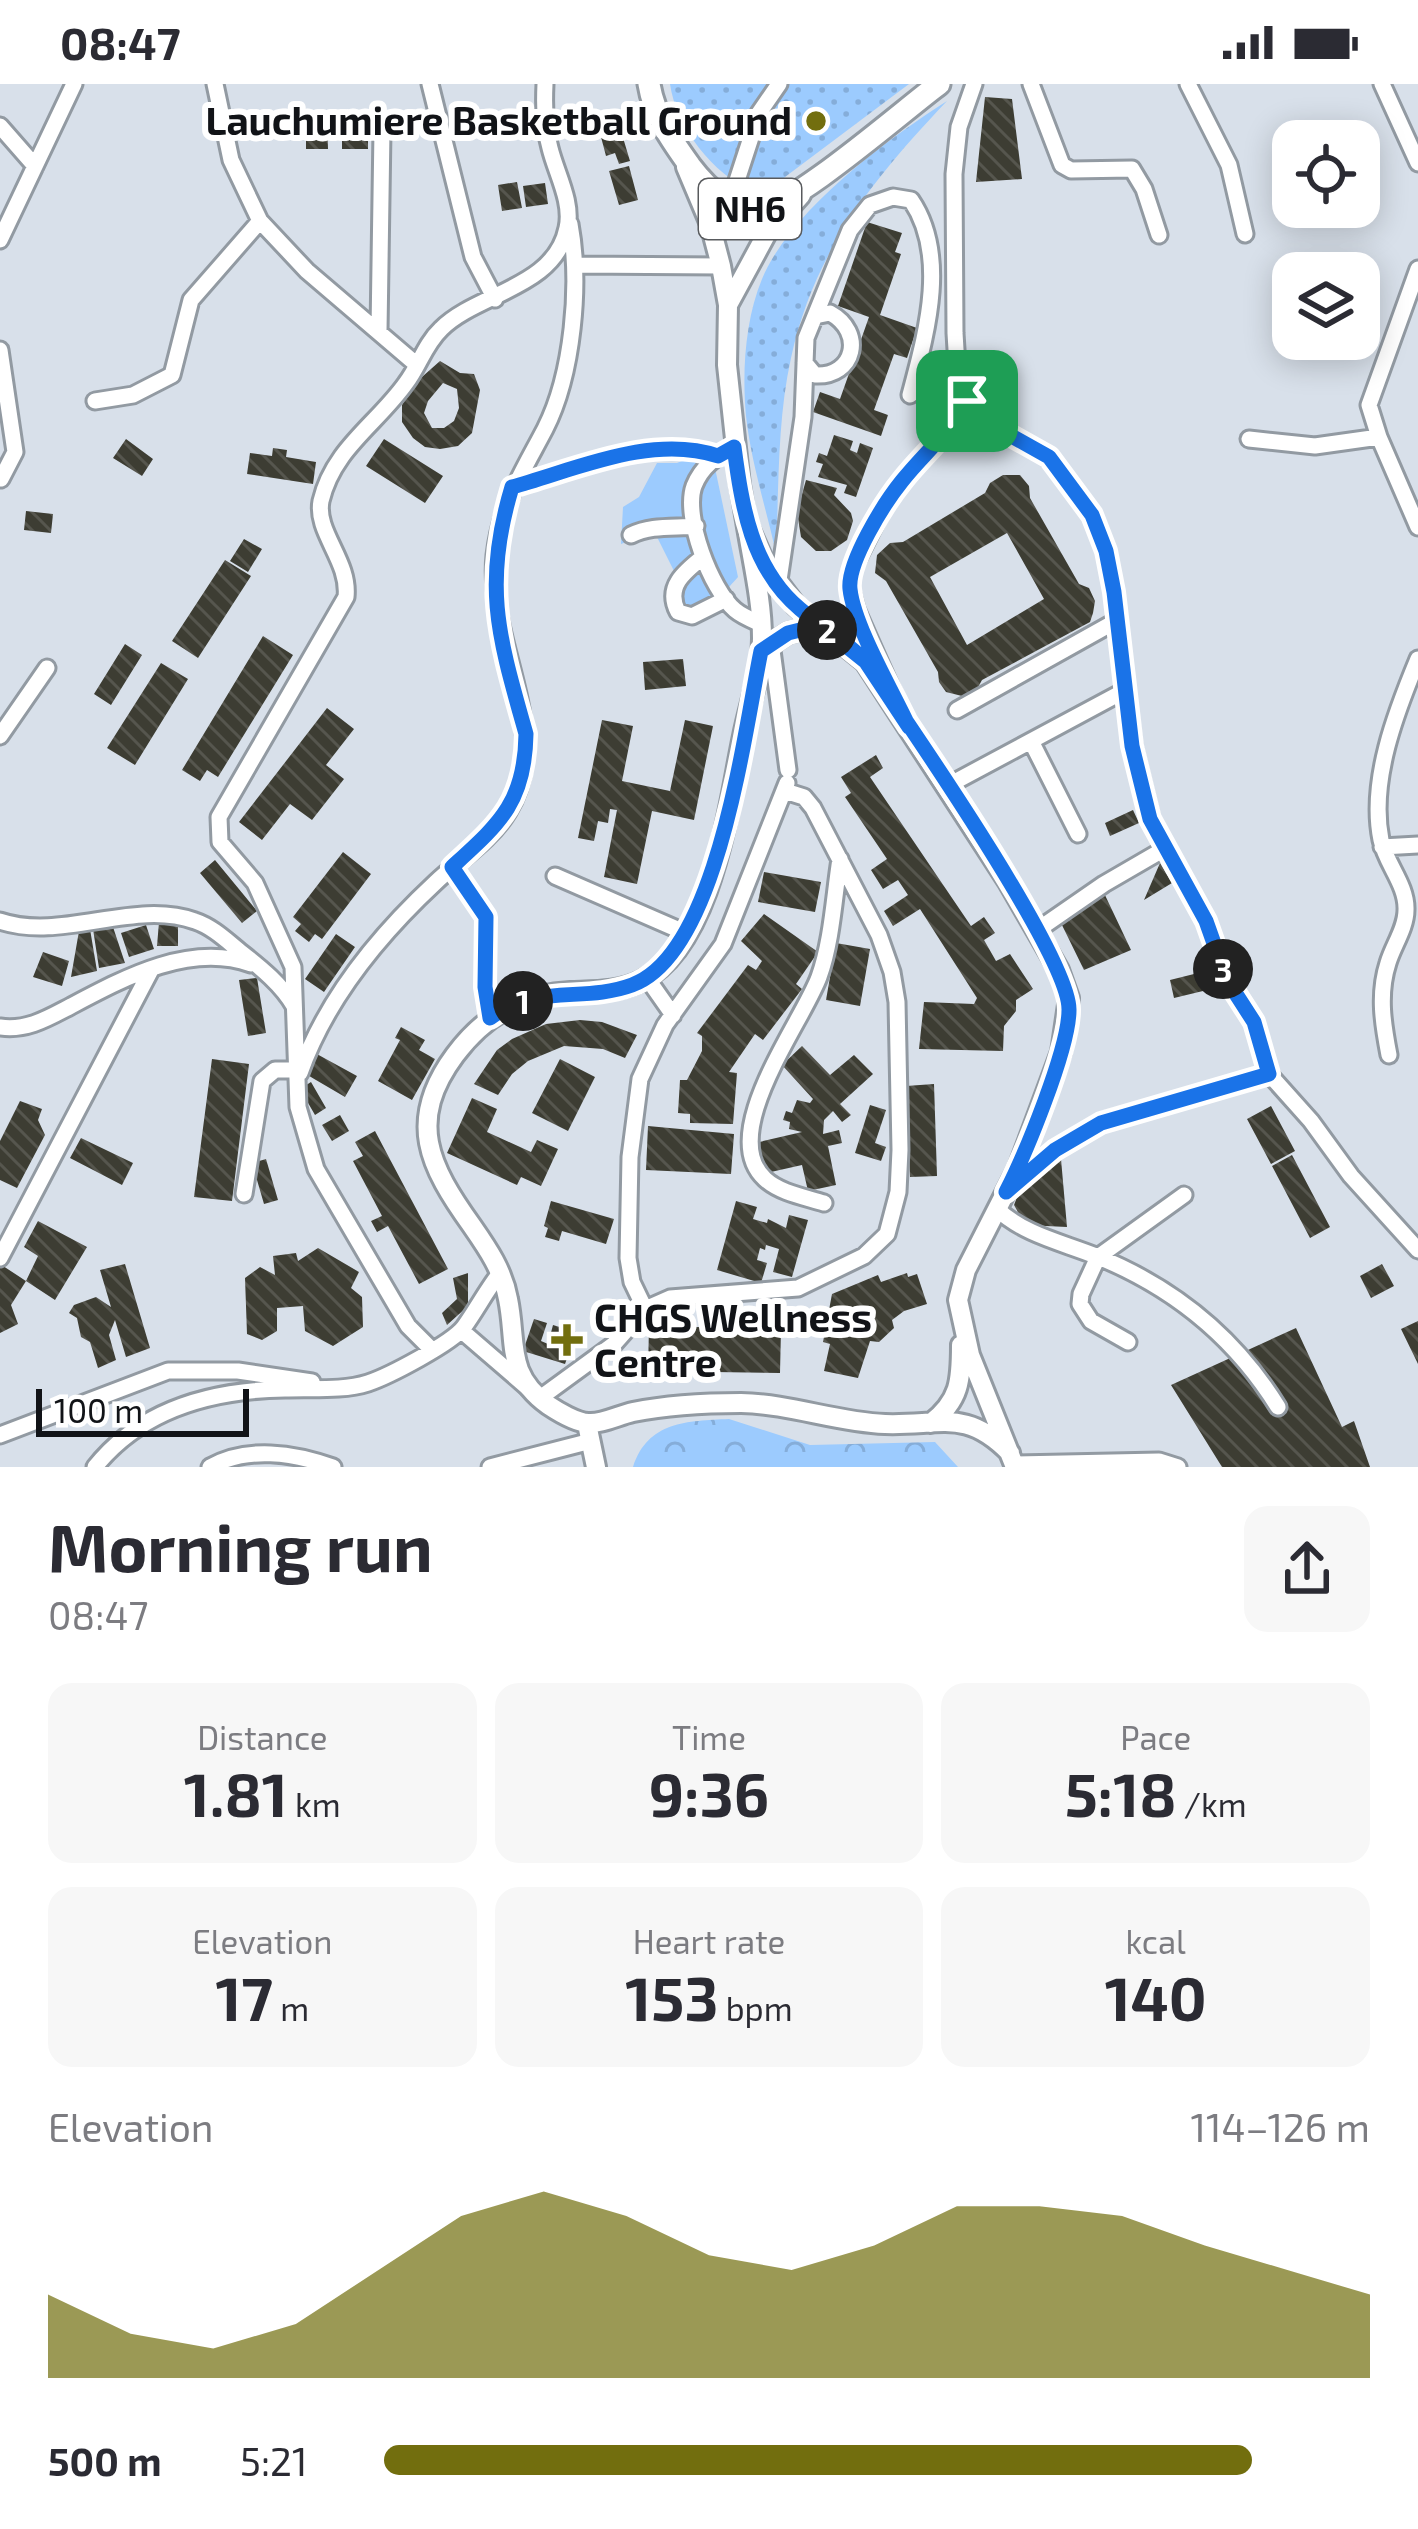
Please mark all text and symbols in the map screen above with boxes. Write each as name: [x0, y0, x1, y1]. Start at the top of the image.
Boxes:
text: 08:47: [60, 15, 180, 69]
place label: Lauchumiere Basketball Ground: [205, 96, 792, 143]
marker: Lauchumiere Basketball Ground: [803, 108, 829, 134]
map controls: [1272, 120, 1380, 360]
button: locate: [1272, 120, 1380, 228]
road number: NH6: [699, 179, 801, 239]
button: layers: [1272, 252, 1380, 360]
pin: [916, 350, 1018, 452]
icon: arrive: [934, 368, 1000, 434]
pin: 2: [797, 600, 857, 660]
text: 2: [817, 610, 837, 650]
pin: 3: [1193, 939, 1253, 999]
text: 3: [1214, 949, 1232, 989]
pin: 1: [493, 971, 553, 1031]
text: 1: [516, 981, 530, 1021]
place label: CHGS Wellness Centre: [594, 1293, 872, 1385]
marker: CHGS Wellness Centre: [551, 1324, 583, 1356]
scale bar: [36, 1383, 249, 1436]
text: 100 m: [54, 1390, 143, 1430]
text: Morning run: [48, 1506, 433, 1585]
button: share: [1244, 1506, 1370, 1632]
text: 08:47: [48, 1591, 148, 1638]
text: Distance: [197, 1717, 327, 1757]
text: Time: [672, 1717, 746, 1757]
text: Pace: [1120, 1717, 1191, 1757]
text: 1.81: [184, 1757, 288, 1829]
text: 9:36: [649, 1757, 769, 1829]
text: 5:18: [1065, 1757, 1177, 1829]
text: km: [288, 1784, 341, 1824]
text: /km: [1177, 1784, 1247, 1824]
text: Elevation: [192, 1921, 332, 1961]
text: Heart rate: [633, 1921, 785, 1961]
text: kcal: [1125, 1921, 1186, 1961]
text: 17: [215, 1961, 273, 2033]
text: 153: [625, 1961, 718, 2033]
text: 140: [1105, 1961, 1207, 2033]
text: m: [273, 1988, 309, 2028]
text: bpm: [718, 1988, 793, 2028]
text: Elevation: [48, 2103, 213, 2150]
text: 114–126 m: [1191, 2103, 1370, 2150]
text: 500 m: [48, 2437, 162, 2484]
text: 5:21: [240, 2437, 308, 2484]

